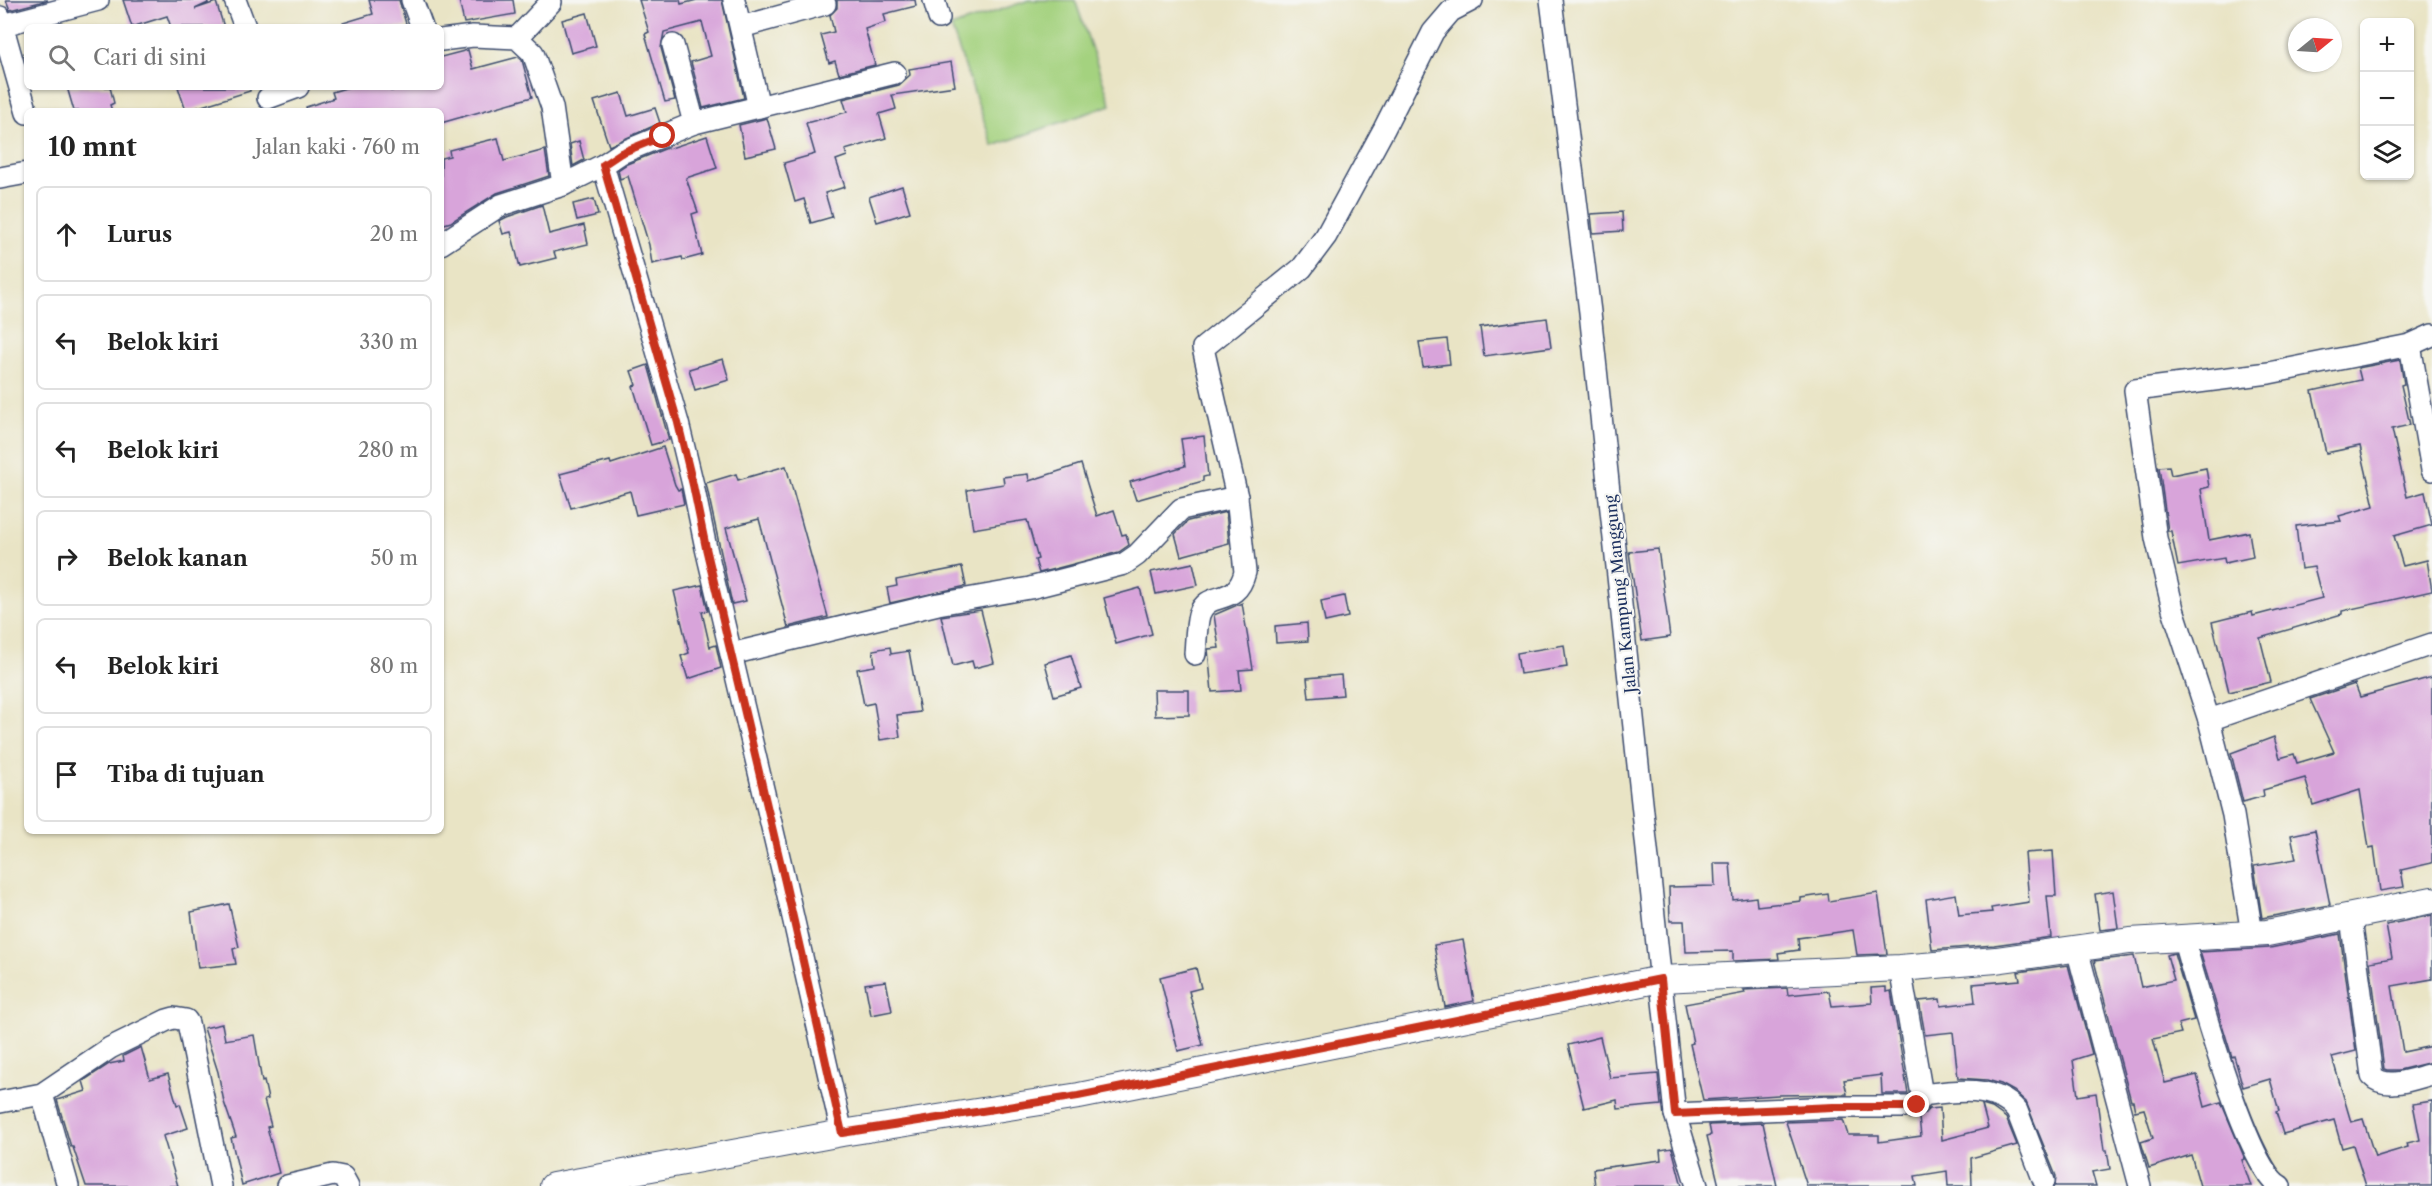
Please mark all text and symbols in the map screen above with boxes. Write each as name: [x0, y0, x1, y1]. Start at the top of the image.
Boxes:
north arrow: [2288, 18, 2342, 72]
map controls: [2360, 18, 2414, 180]
button: +: [2360, 18, 2414, 72]
search box: [24, 24, 444, 90]
icon: search: [45, 41, 78, 74]
text: Cari di sini: [93, 44, 206, 71]
button: −: [2360, 72, 2414, 126]
route start: [649, 122, 675, 148]
button: layers: [2360, 126, 2414, 180]
text: 10 mnt: [48, 131, 137, 163]
text: Jalan kaki · 760 m: [255, 135, 420, 159]
icon: ahead: [50, 218, 83, 251]
text: Lurus: [107, 221, 172, 248]
text: 20 m: [370, 222, 418, 246]
icon: left: [50, 326, 83, 359]
text: Belok kiri: [107, 329, 219, 356]
text: 330 m: [359, 330, 418, 354]
icon: left: [50, 434, 83, 467]
text: Belok kiri: [107, 437, 219, 464]
text: 280 m: [358, 438, 418, 462]
street label: Jalan Kampung Manggung: [1600, 493, 1641, 697]
icon: right: [50, 542, 83, 575]
text: Belok kanan: [107, 545, 248, 572]
text: 50 m: [371, 546, 418, 570]
icon: left: [50, 650, 83, 683]
text: Belok kiri: [107, 653, 219, 680]
text: 80 m: [370, 654, 418, 678]
icon: arrive: [50, 758, 83, 791]
text: Tiba di tujuan: [107, 761, 265, 788]
route end: [1903, 1091, 1929, 1117]

